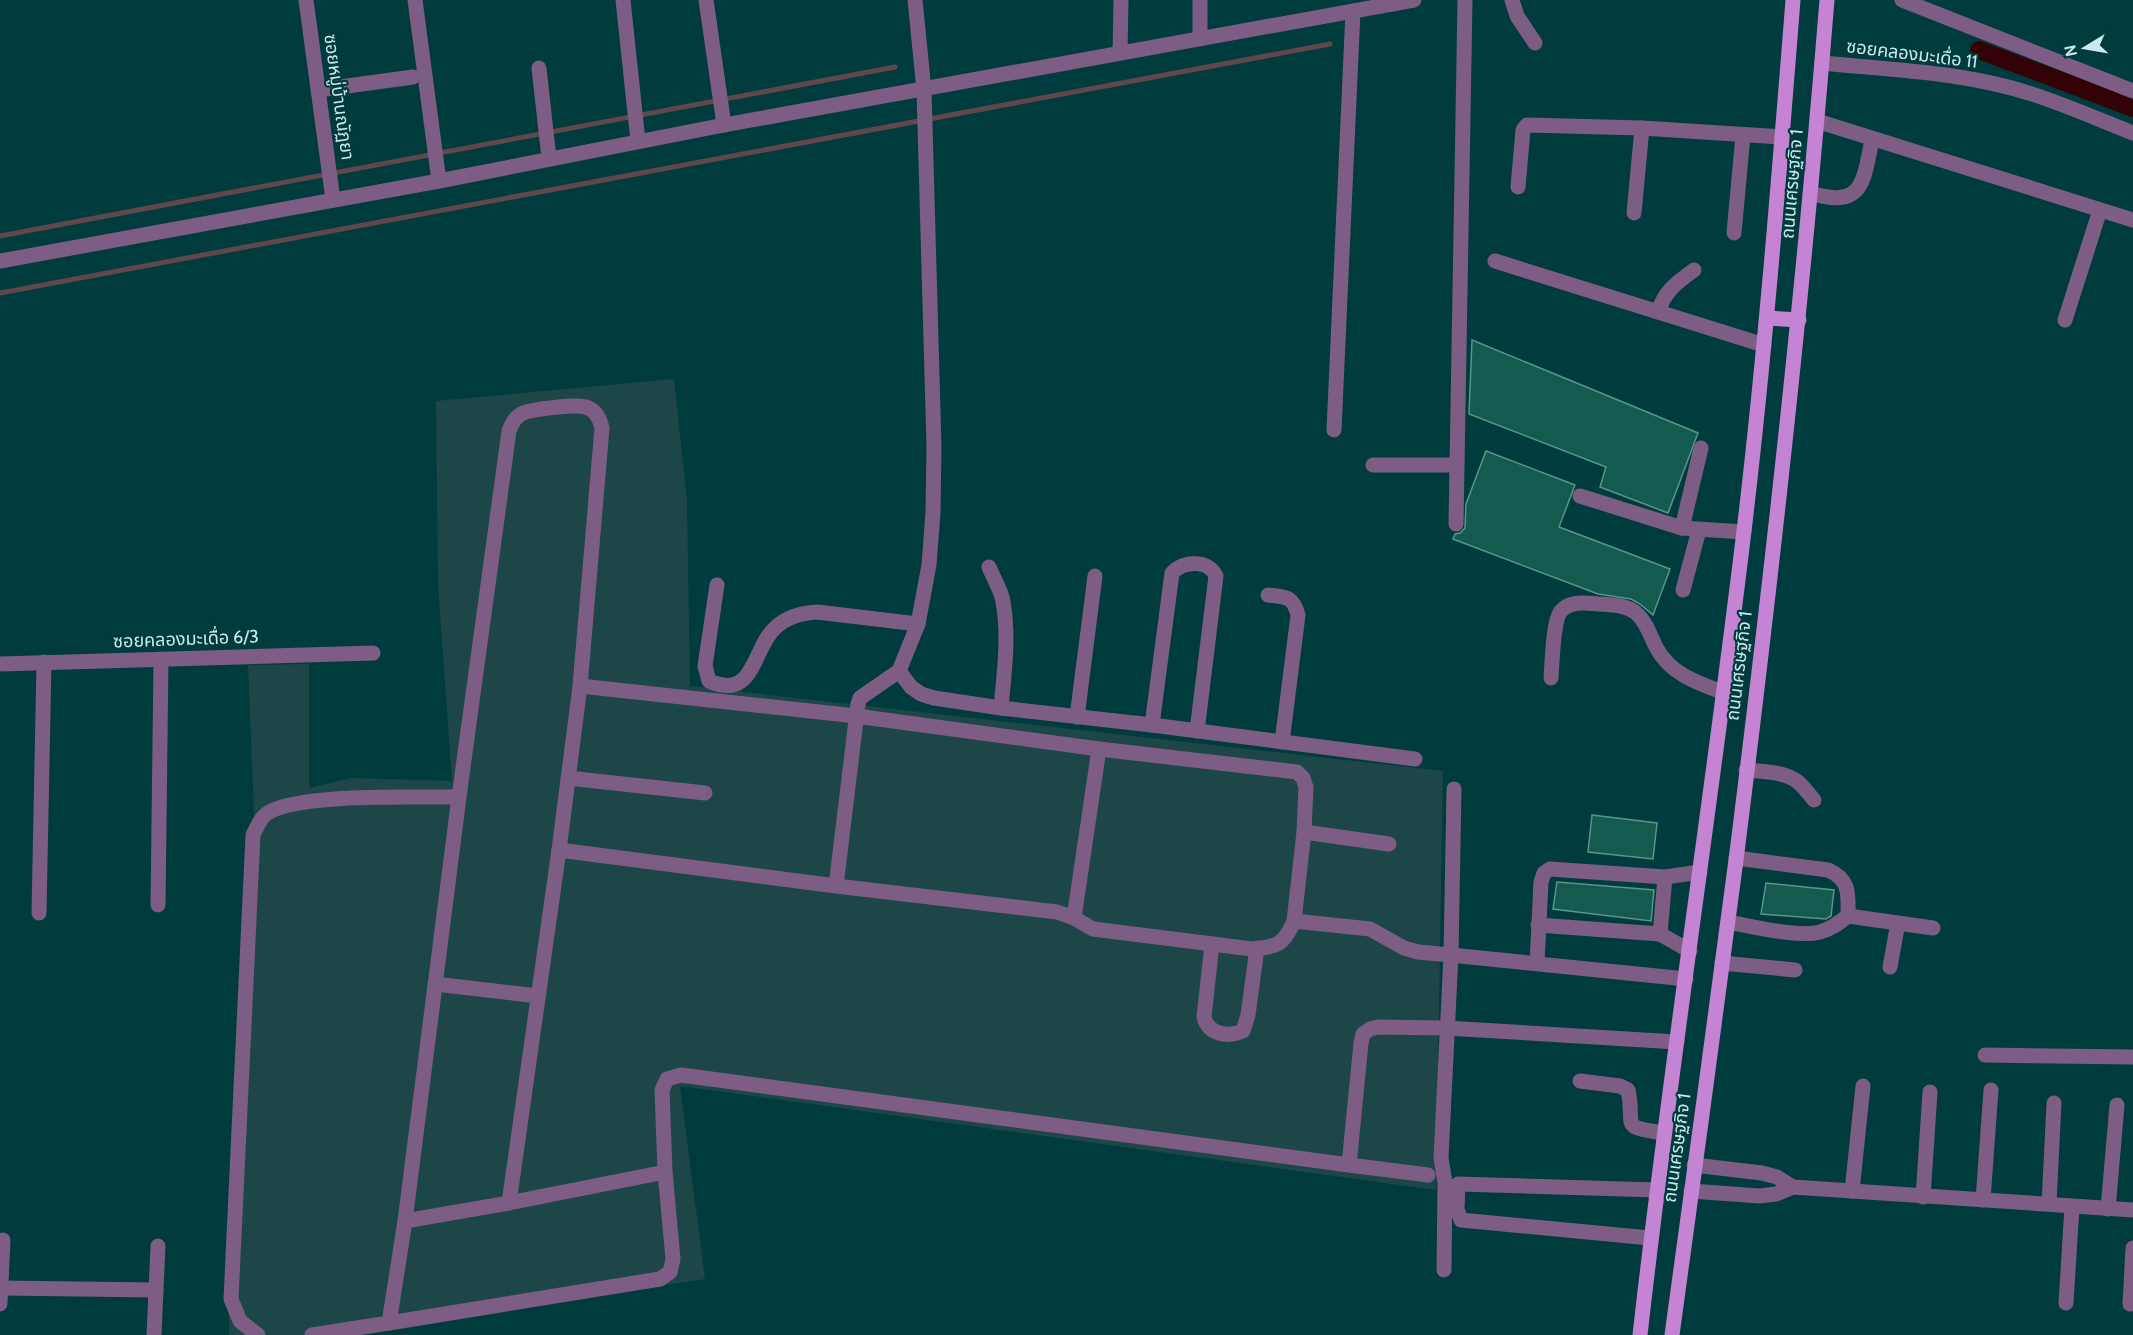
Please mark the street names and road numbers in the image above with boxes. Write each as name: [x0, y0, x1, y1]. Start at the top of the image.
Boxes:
street label: ซอยหมู่บ้านณัฏยา: [318, 33, 359, 162]
street label: ซอยคลองมะเดื่อ 11: [1845, 33, 1979, 73]
street label: ถนนเศรษฐกิจ 1: [1776, 128, 1808, 240]
street label: ถนนเศรษฐกิจ 1: [1721, 610, 1757, 722]
street label: ซอยคลองมะเดื่อ 6/3: [113, 623, 259, 653]
street label: ถนนเศรษฐกิจ 1: [1658, 1092, 1696, 1204]

